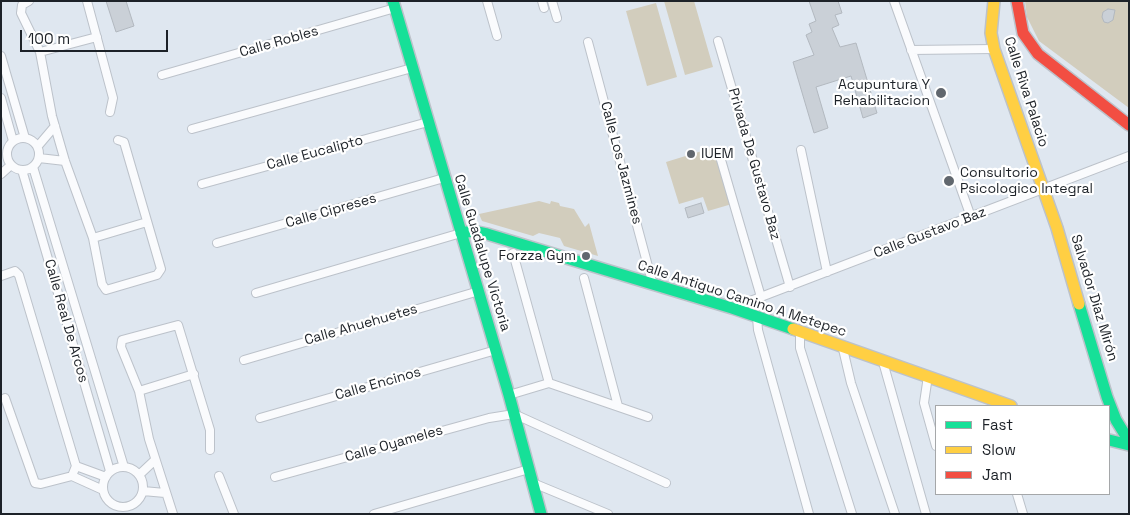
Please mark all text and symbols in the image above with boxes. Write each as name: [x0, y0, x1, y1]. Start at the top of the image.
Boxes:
scale bar: [22, 20, 170, 52]
street label: Calle Robles: [238, 23, 320, 61]
text: 100 m: [28, 29, 70, 48]
street label: Calle Riva Palacio: [1000, 35, 1052, 149]
place label: Acupuntura Y Rehabilitacion: [834, 77, 930, 110]
street label: Privada De Gustavo Baz: [724, 86, 784, 242]
marker: Acupuntura Y Rehabilitacion: [934, 86, 948, 100]
street label: Calle Los Jazmines: [597, 100, 645, 226]
street label: Calle Eucalipto: [265, 132, 365, 174]
place label: IUEM: [701, 146, 734, 162]
marker: IUEM: [685, 148, 697, 160]
place label: Consultorio Psicologico Integral: [960, 165, 1093, 198]
street label: Calle Guadalupe Victoria: [450, 173, 514, 333]
marker: Consultorio Psicologico Integral: [942, 174, 956, 188]
street label: Calle Cipreses: [284, 190, 378, 232]
street label: Calle Gustavo Baz: [871, 204, 989, 262]
street label: Salvador Díaz Mirón: [1067, 233, 1121, 363]
place label: Forzza Gym: [499, 248, 576, 264]
marker: Forzza Gym: [580, 250, 592, 262]
street label: Calle Real De Arcos: [40, 257, 92, 385]
street label: Calle Antiguo Camino A Metepec: [635, 257, 849, 341]
street label: Calle Ahuehuetes: [303, 301, 419, 349]
street label: Calle Encinos: [333, 364, 423, 404]
legend: [935, 405, 1110, 495]
text: Fast: [982, 415, 1013, 434]
street label: Calle Oyameles: [343, 422, 445, 466]
text: Slow: [982, 440, 1016, 459]
text: Jam: [982, 465, 1012, 484]

